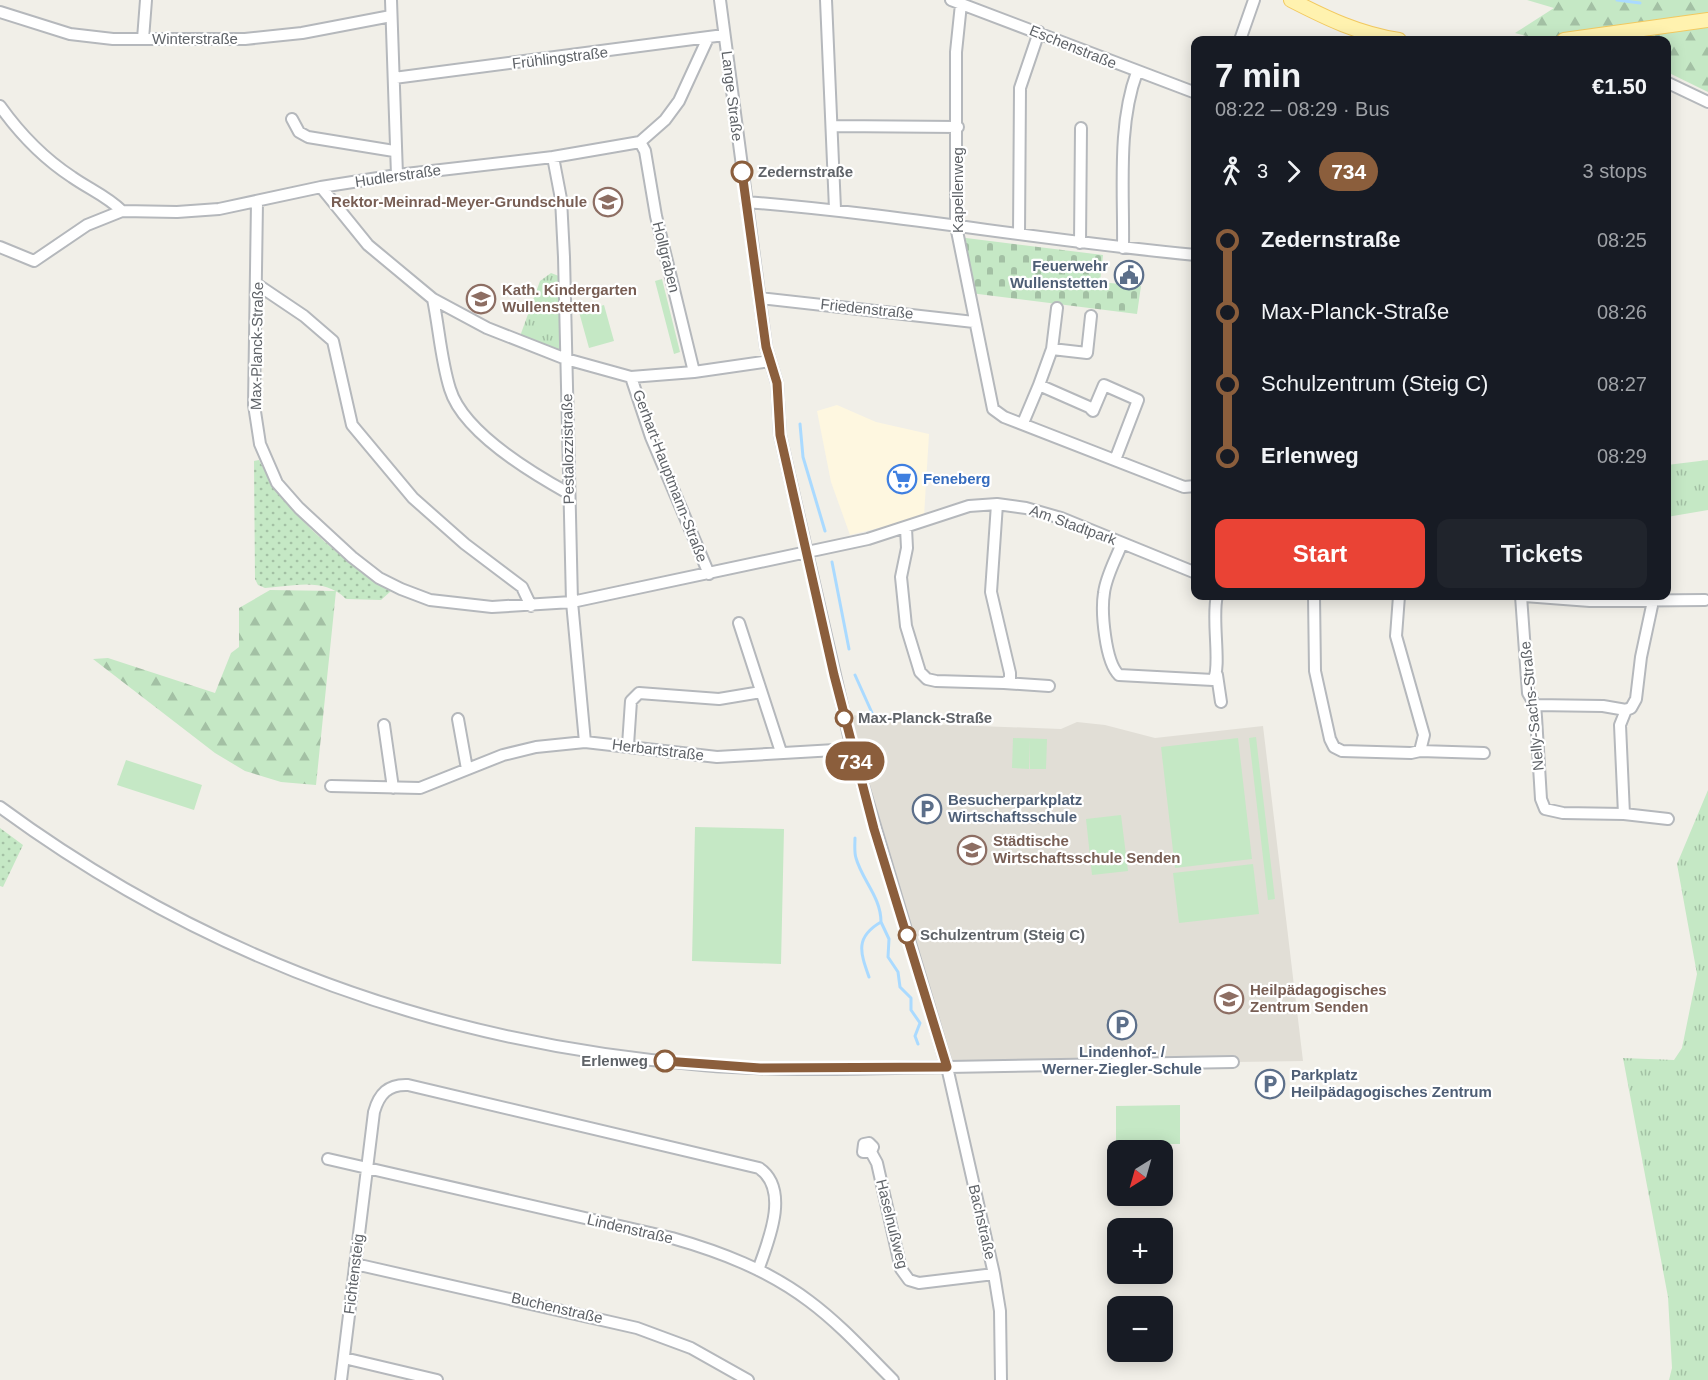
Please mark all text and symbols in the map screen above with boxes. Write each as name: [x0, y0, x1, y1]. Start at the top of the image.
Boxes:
street label: Eschenstraße: [1027, 21, 1119, 72]
street label: Winterstraße: [152, 30, 238, 47]
street label: Frühlingstraße: [511, 43, 609, 72]
street label: Lange Straße: [719, 50, 746, 142]
text: 7 min: [1215, 57, 1301, 94]
text: €1.50: [1592, 74, 1647, 99]
text: 08:22 – 08:29 · Bus: [1215, 98, 1390, 120]
street label: Kapellenweg: [949, 147, 966, 233]
icon: walk: [1215, 155, 1248, 188]
icon: forward: [1277, 155, 1310, 188]
text: 3: [1257, 160, 1268, 182]
text: 734: [1331, 160, 1366, 183]
text: 3 stops: [1583, 160, 1647, 182]
street label: Hudlerstraße: [354, 161, 442, 190]
marker: Zedernstraße: [731, 161, 753, 183]
place label: Zedernstraße: [758, 163, 853, 180]
school or university icon: Rektor-Meinrad-Meyer-Grundschule: [592, 186, 624, 218]
place label: Rektor-Meinrad-Meyer-Grundschule: [331, 193, 587, 210]
street label: Hollgraben: [649, 220, 684, 294]
text: Zedernstraße: [1261, 227, 1400, 252]
text: 08:25: [1597, 229, 1647, 251]
place label: Feuerwehr Wullenstetten: [1010, 257, 1108, 291]
public building icon: Feuerwehr Wullenstetten: [1113, 259, 1145, 291]
place label: Kath. Kindergarten Wullenstetten: [502, 281, 637, 315]
street label: Max-Planck-Straße: [247, 282, 266, 410]
school or university icon: Kath. Kindergarten Wullenstetten: [465, 283, 497, 315]
street label: Friedenstraße: [820, 295, 914, 322]
text: Max-Planck-Straße: [1261, 299, 1449, 324]
text: 08:26: [1597, 301, 1647, 323]
text: Schulzentrum (Steig C): [1261, 371, 1488, 396]
text: 08:27: [1597, 373, 1647, 395]
street label: Gerhart-Hauptmann-Straße: [630, 387, 711, 564]
street label: Pestalozzistraße: [558, 393, 577, 505]
text: Erlenweg: [1261, 443, 1359, 468]
text: 08:29: [1597, 445, 1647, 467]
supermarket icon: Feneberg: [886, 463, 918, 495]
place label: Feneberg: [923, 470, 991, 487]
street label: Am Stadtpark: [1028, 501, 1119, 548]
button: Start: [1215, 519, 1425, 588]
button: Tickets: [1437, 519, 1647, 588]
street label: Nelly-Sachs-Straße: [1516, 640, 1547, 772]
marker: Max-Planck-Straße: [835, 709, 853, 727]
place label: Max-Planck-Straße: [858, 709, 992, 726]
street label: Herbartstraße: [611, 735, 705, 764]
line badge: 734: [820, 742, 890, 780]
text: 734: [837, 750, 873, 773]
place label: Besucherparkplatz Wirtschaftsschule: [948, 791, 1082, 825]
parking icon: Besucherparkplatz Wirtschaftsschule: [911, 793, 943, 825]
place label: Städtische Wirtschaftsschule Senden: [993, 832, 1180, 866]
school or university icon: Städtische Wirtschaftsschule Senden: [956, 834, 988, 866]
marker: Schulzentrum (Steig C): [898, 926, 916, 944]
place label: Schulzentrum (Steig C): [920, 926, 1085, 943]
place label: Heilpädagogisches Zentrum Senden: [1250, 981, 1387, 1015]
school or university icon: Heilpädagogisches Zentrum Senden: [1213, 983, 1245, 1015]
parking icon: Lindenhof- / Werner-Ziegler-Schule: [1106, 1009, 1138, 1041]
place label: Lindenhof- / Werner-Ziegler-Schule: [1042, 1043, 1202, 1077]
marker: Erlenweg: [654, 1050, 676, 1072]
place label: Erlenweg: [581, 1052, 648, 1069]
place label: Parkplatz Heilpädagogisches Zentrum: [1291, 1066, 1492, 1100]
parking icon: Parkplatz Heilpädagogisches Zentrum: [1254, 1068, 1286, 1100]
north arrow: [1107, 1140, 1173, 1206]
map controls: [1107, 1140, 1173, 1362]
street label: Haselnußweg: [873, 1177, 912, 1270]
street label: Bachstraße: [966, 1183, 999, 1261]
street label: Lindenstraße: [586, 1210, 675, 1247]
button: +: [1107, 1218, 1173, 1284]
street label: Fichtensteig: [340, 1233, 367, 1315]
street label: Buchenstraße: [510, 1289, 605, 1326]
button: −: [1107, 1296, 1173, 1362]

